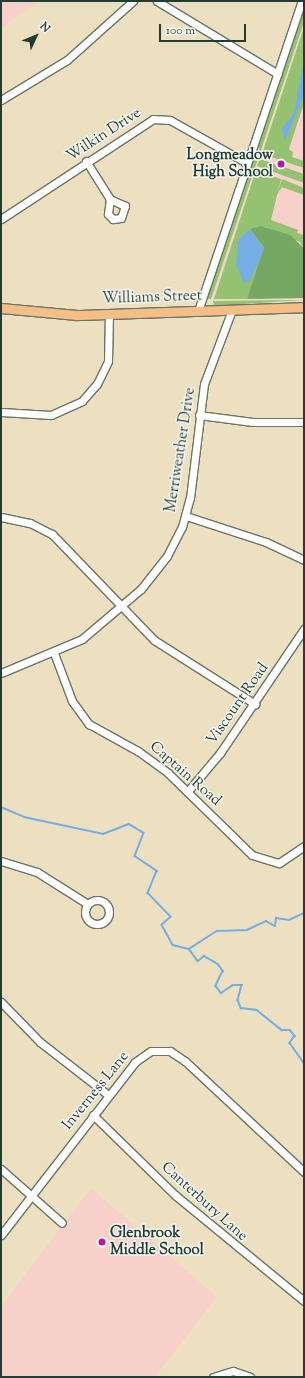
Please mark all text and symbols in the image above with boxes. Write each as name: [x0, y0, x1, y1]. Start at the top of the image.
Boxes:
north arrow: [16, 16, 56, 56]
scale bar: [161, 16, 248, 42]
text: N: [36, 19, 53, 36]
text: 100 m: [166, 22, 195, 40]
street label: Wilkin Drive: [63, 104, 145, 166]
place label: Longmeadow High School: [186, 146, 273, 181]
marker: Longmeadow High School: [276, 159, 286, 169]
street label: Williams Street: [102, 287, 202, 309]
street label: Merriweather Drive: [162, 386, 200, 514]
street label: Viscount Road: [203, 660, 273, 748]
street label: Captain Road: [146, 738, 224, 810]
street label: Inverness Lane: [59, 1048, 133, 1134]
street label: Canterbury Lane: [157, 1159, 251, 1245]
place label: Glenbrook Middle School: [110, 1224, 204, 1259]
marker: Glenbrook Middle School: [97, 1237, 107, 1247]

